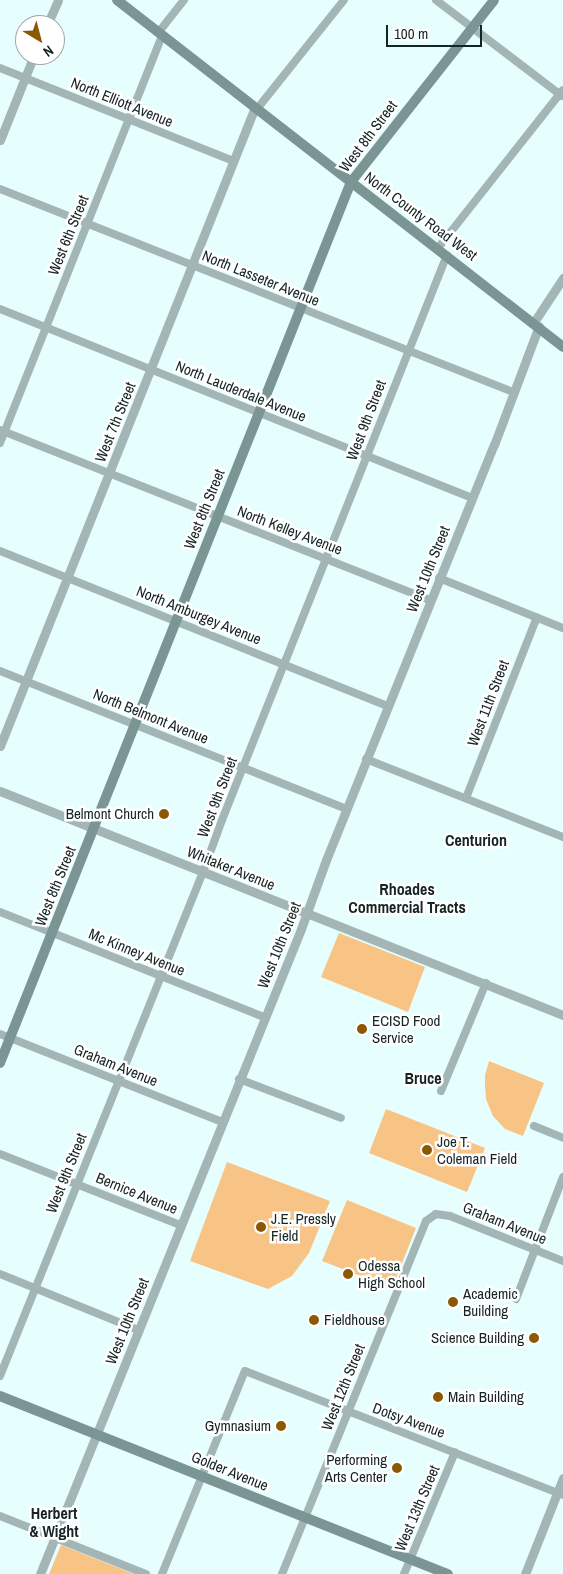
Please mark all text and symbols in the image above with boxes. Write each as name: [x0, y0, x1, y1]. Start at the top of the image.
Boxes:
north arrow: [15, 15, 65, 65]
scale bar: [388, 15, 484, 47]
text: 100 m: [394, 23, 428, 44]
text: N: [40, 41, 57, 61]
street label: North Elliott Avenue: [68, 73, 176, 131]
street label: West 8th Street: [335, 97, 401, 175]
street label: North County Road West: [361, 168, 481, 264]
street label: West 6th Street: [44, 192, 92, 278]
street label: North Lasseter Avenue: [199, 246, 323, 310]
street label: North Lauderdale Avenue: [173, 356, 309, 426]
street label: West 9th Street: [342, 377, 390, 463]
street label: West 7th Street: [91, 379, 139, 465]
street label: West 8th Street: [180, 466, 228, 552]
street label: North Kelley Avenue: [235, 502, 345, 558]
street label: West 10th Street: [403, 523, 453, 615]
street label: North Amburgey Avenue: [133, 581, 265, 649]
street label: West 11th Street: [463, 658, 513, 748]
street label: North Belmont Avenue: [90, 685, 212, 747]
street label: West 9th Street: [193, 754, 241, 840]
place label: Belmont Church: [66, 805, 154, 823]
marker: Belmont Church: [158, 808, 170, 820]
district label: Centurion: [445, 830, 507, 850]
street label: Whitaker Avenue: [184, 842, 278, 894]
street label: West 8th Street: [31, 843, 79, 929]
district label: Rhoades Commercial Tracts: [348, 879, 466, 917]
street label: West 10th Street: [254, 899, 304, 991]
street label: Mc Kinney Avenue: [86, 924, 188, 980]
place label: ECISD Food Service: [372, 1011, 440, 1046]
marker: ECISD Food Service: [356, 1023, 368, 1035]
street label: Graham Avenue: [71, 1040, 161, 1090]
district label: Bruce: [404, 1068, 442, 1088]
street label: West 9th Street: [42, 1130, 90, 1216]
place label: Joe T. Coleman Field: [437, 1132, 517, 1167]
marker: Joe T. Coleman Field: [421, 1144, 433, 1156]
street label: Bernice Avenue: [93, 1168, 181, 1218]
street label: Graham Avenue: [460, 1198, 550, 1248]
place label: J.E. Pressly Field: [271, 1209, 336, 1244]
marker: J.E. Pressly Field: [255, 1221, 267, 1233]
place label: Odessa High School: [358, 1256, 425, 1291]
marker: Odessa High School: [342, 1268, 354, 1280]
street label: West 10th Street: [102, 1275, 152, 1367]
place label: Academic Building: [463, 1284, 518, 1319]
marker: Academic Building: [447, 1296, 459, 1308]
place label: Fieldhouse: [324, 1311, 385, 1329]
marker: Fieldhouse: [308, 1314, 320, 1326]
place label: Science Building: [431, 1329, 524, 1347]
marker: Science Building: [528, 1332, 540, 1344]
street label: West 12th Street: [318, 1341, 368, 1433]
place label: Main Building: [448, 1388, 524, 1406]
marker: Main Building: [432, 1391, 444, 1403]
street label: Dotsy Avenue: [370, 1398, 448, 1442]
place label: Gymnasium: [205, 1417, 271, 1435]
marker: Gymnasium: [275, 1420, 287, 1432]
street label: Golder Avenue: [189, 1447, 271, 1495]
place label: Performing Arts Center: [325, 1450, 387, 1485]
street label: West 13th Street: [391, 1462, 443, 1554]
marker: Performing Arts Center: [391, 1462, 403, 1474]
district label: Herbert & Wight: [29, 1503, 79, 1541]

